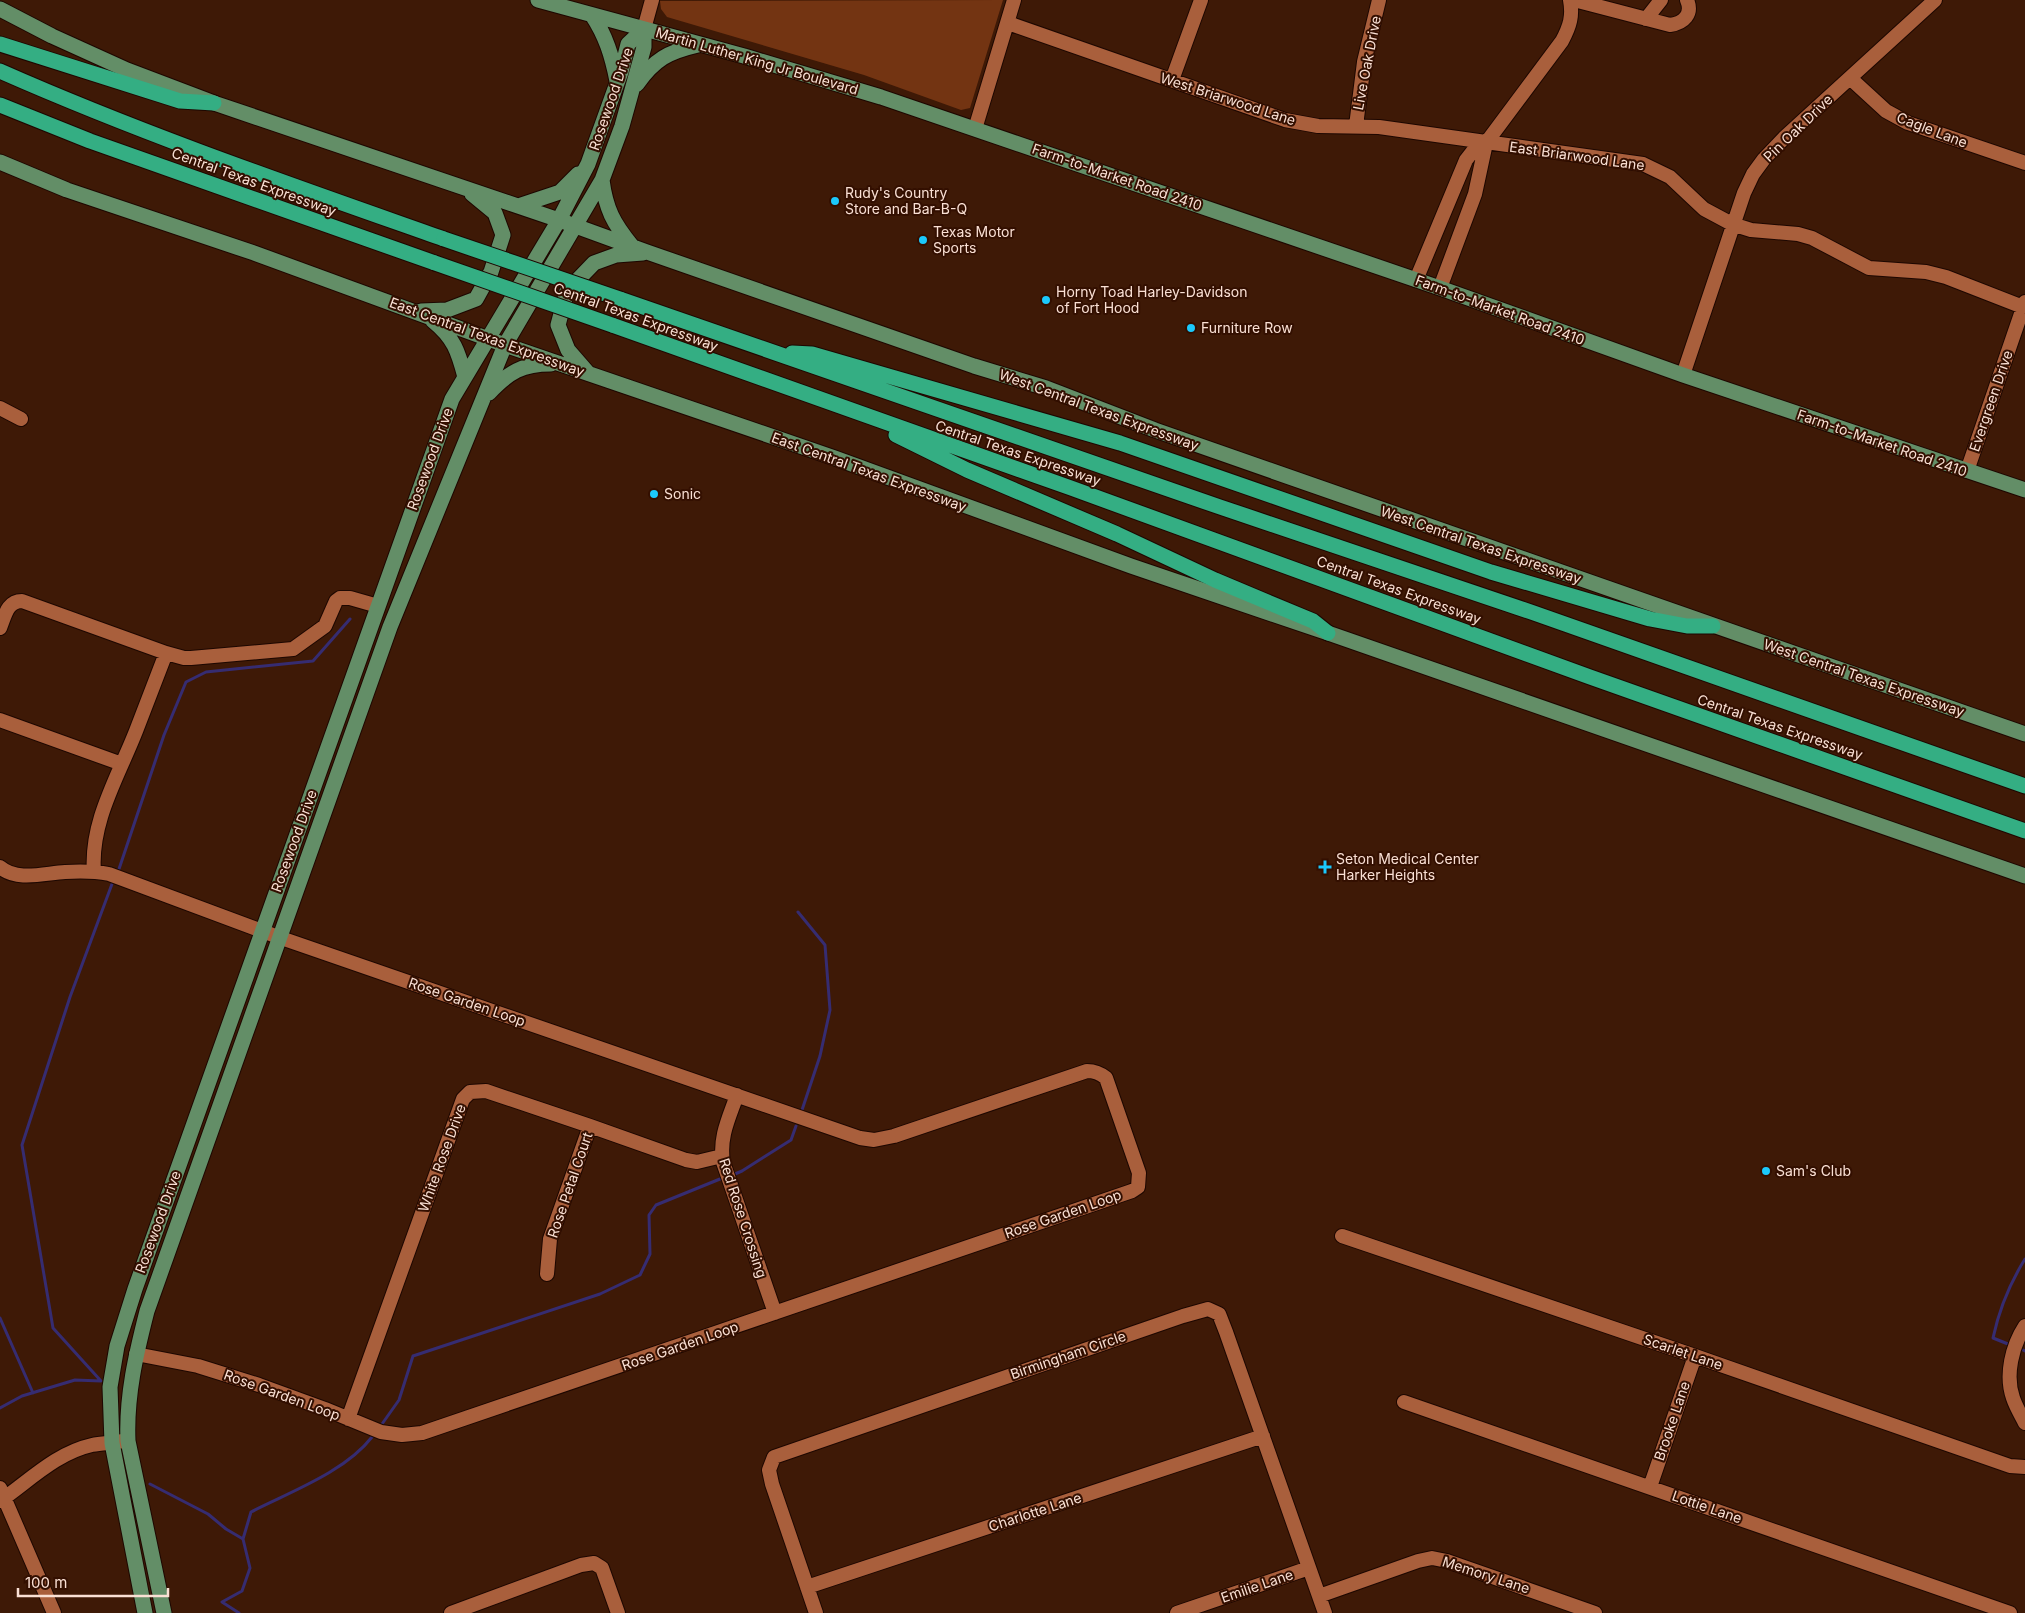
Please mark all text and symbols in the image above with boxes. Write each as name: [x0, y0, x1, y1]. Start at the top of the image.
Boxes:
street label: Live Oak Drive: [1349, 14, 1384, 112]
street label: Martin Luther King Jr Boulevard: [654, 23, 860, 98]
street label: Rosewood Drive: [585, 45, 636, 153]
street label: West Briarwood Lane: [1158, 69, 1298, 128]
street label: Pin Oak Drive: [1760, 90, 1836, 165]
street label: Cagle Lane: [1894, 108, 1970, 151]
street label: East Briarwood Lane: [1508, 138, 1646, 173]
street label: Farm-to-Market Road 2410: [1030, 139, 1204, 214]
street label: Central Texas Expressway: [170, 144, 339, 219]
place label: Rudy's Country Store and Bar-B-Q: [845, 184, 967, 217]
marker: Rudy's Country Store and Bar-B-Q: [829, 195, 841, 207]
place label: Texas Motor Sports: [933, 223, 1015, 256]
marker: Texas Motor Sports: [917, 234, 929, 246]
street label: Farm-to-Market Road 2410: [1413, 271, 1587, 348]
street label: Central Texas Expressway: [552, 279, 721, 354]
place label: Horny Toad Harley-Davidson of Fort Hood: [1056, 283, 1247, 316]
street label: East Central Texas Expressway: [387, 293, 587, 380]
marker: Horny Toad Harley-Davidson of Fort Hood: [1040, 294, 1052, 306]
place label: Furniture Row: [1201, 319, 1293, 336]
marker: Furniture Row: [1185, 322, 1197, 334]
street label: Evergreen Drive: [1965, 348, 2016, 454]
street label: West Central Texas Expressway: [997, 366, 1201, 454]
street label: Rosewood Drive: [403, 405, 456, 512]
street label: Farm-to-Market Road 2410: [1795, 405, 1969, 480]
street label: Central Texas Expressway: [933, 417, 1103, 489]
street label: East Central Texas Expressway: [769, 428, 969, 515]
place label: Sonic: [664, 485, 701, 502]
marker: Sonic: [648, 488, 660, 500]
street label: West Central Texas Expressway: [1379, 502, 1584, 587]
street label: Central Texas Expressway: [1315, 552, 1484, 627]
street label: West Central Texas Expressway: [1762, 635, 1967, 720]
street label: Central Texas Expressway: [1695, 690, 1865, 763]
street label: Rosewood Drive: [267, 787, 320, 894]
place label: Seton Medical Center Harker Heights: [1336, 850, 1479, 883]
marker: Seton Medical Center Harker Heights: [1318, 860, 1332, 874]
street label: Rose Garden Loop: [407, 974, 528, 1029]
street label: White Rose Drive: [414, 1102, 469, 1214]
street label: Rose Petal Court: [543, 1129, 596, 1240]
street label: Red Rose Crossing: [716, 1156, 771, 1280]
place label: Sam's Club: [1776, 1162, 1851, 1179]
marker: Sam's Club: [1760, 1165, 1772, 1177]
street label: Rosewood Drive: [131, 1168, 184, 1275]
street label: Rose Garden Loop: [1002, 1186, 1123, 1241]
street label: Rose Garden Loop: [619, 1318, 740, 1373]
street label: Birmingham Circle: [1008, 1327, 1128, 1382]
street label: Scarlet Lane: [1641, 1330, 1725, 1373]
street label: Rose Garden Loop: [222, 1366, 343, 1423]
street label: Brooke Lane: [1650, 1379, 1693, 1463]
street label: Lottie Lane: [1670, 1487, 1744, 1526]
street label: Charlotte Lane: [986, 1489, 1083, 1535]
street label: Memory Lane: [1440, 1552, 1532, 1597]
street label: Emilie Lane: [1219, 1565, 1295, 1606]
scale bar: [18, 1566, 168, 1598]
text: 100 m: [25, 1573, 67, 1592]

